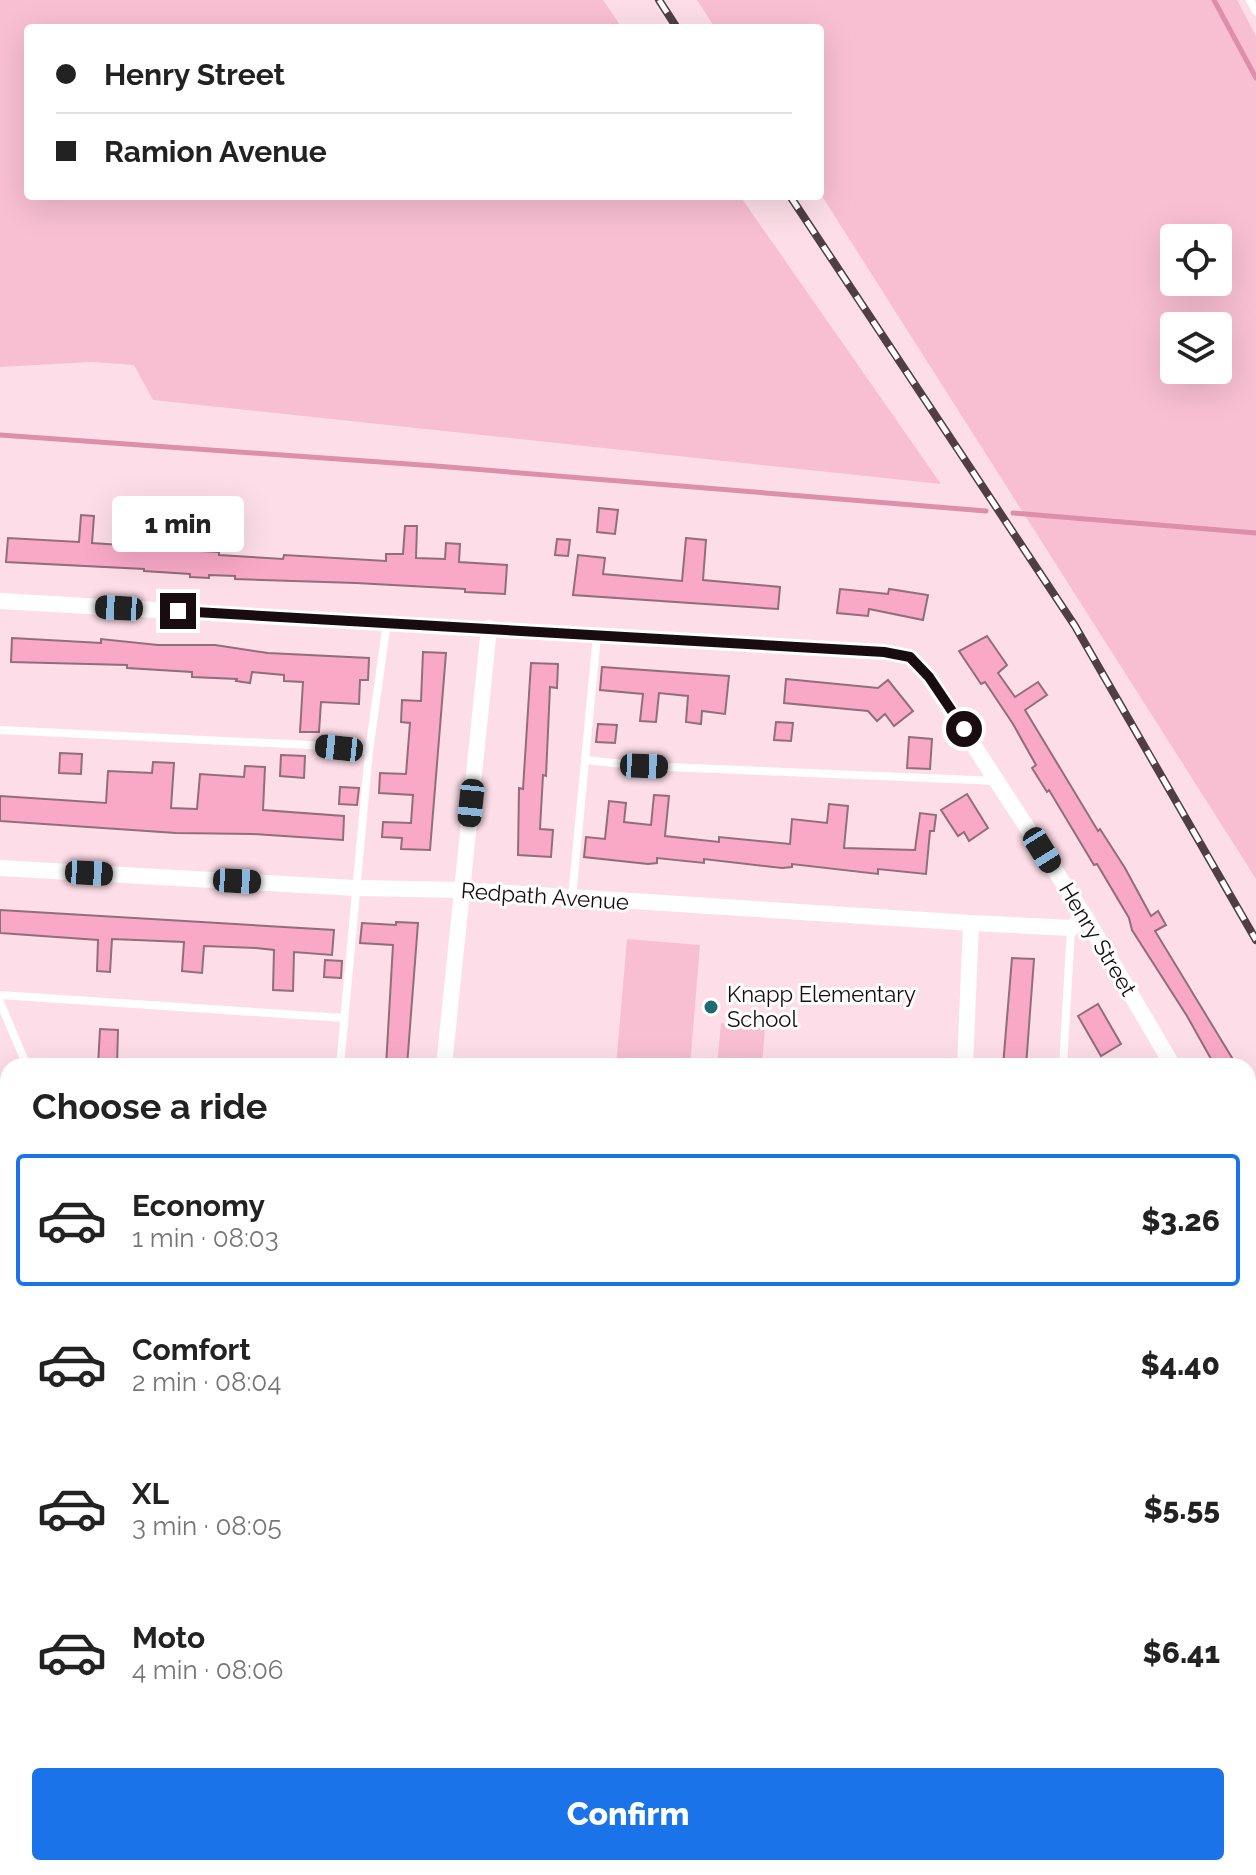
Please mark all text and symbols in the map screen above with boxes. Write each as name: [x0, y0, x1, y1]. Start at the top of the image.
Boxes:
text: Henry Street: [104, 57, 285, 92]
text: Ramion Avenue: [104, 134, 327, 169]
map controls: [1160, 224, 1232, 384]
button: locate: [1160, 224, 1232, 296]
button: layers: [1160, 312, 1232, 384]
callout: 1 min: [112, 495, 244, 551]
text: 1 min: [145, 509, 211, 539]
route end: [160, 593, 196, 629]
car: [94, 595, 144, 621]
route start: [946, 711, 982, 747]
car: [314, 734, 364, 762]
car: [620, 753, 668, 779]
car: [457, 778, 485, 828]
car: [1019, 823, 1065, 877]
car: [64, 860, 114, 886]
car: [212, 868, 262, 894]
street label: Redpath Avenue: [460, 877, 630, 915]
street label: Henry Street: [1054, 878, 1142, 1001]
place label: Knapp Elementary School: [727, 981, 916, 1032]
marker: Knapp Elementary School: [702, 998, 720, 1016]
text: Choose a ride: [32, 1085, 267, 1127]
icon: car: [36, 1184, 108, 1256]
text: Economy: [132, 1188, 265, 1223]
text: $3.26: [1141, 1203, 1220, 1238]
text: 1 min · 08:03: [132, 1223, 279, 1253]
icon: car: [36, 1328, 108, 1400]
text: Comfort: [132, 1332, 251, 1367]
text: $4.40: [1141, 1347, 1220, 1382]
text: 2 min · 08:04: [132, 1367, 281, 1397]
icon: car: [36, 1472, 108, 1544]
text: XL: [132, 1476, 169, 1511]
text: $5.55: [1143, 1491, 1220, 1526]
text: 3 min · 08:05: [132, 1511, 282, 1541]
icon: car: [36, 1616, 108, 1688]
text: Moto: [132, 1620, 205, 1655]
text: $6.41: [1142, 1635, 1220, 1670]
text: 4 min · 08:06: [132, 1655, 284, 1685]
button: Confirm: [32, 1768, 1224, 1860]

